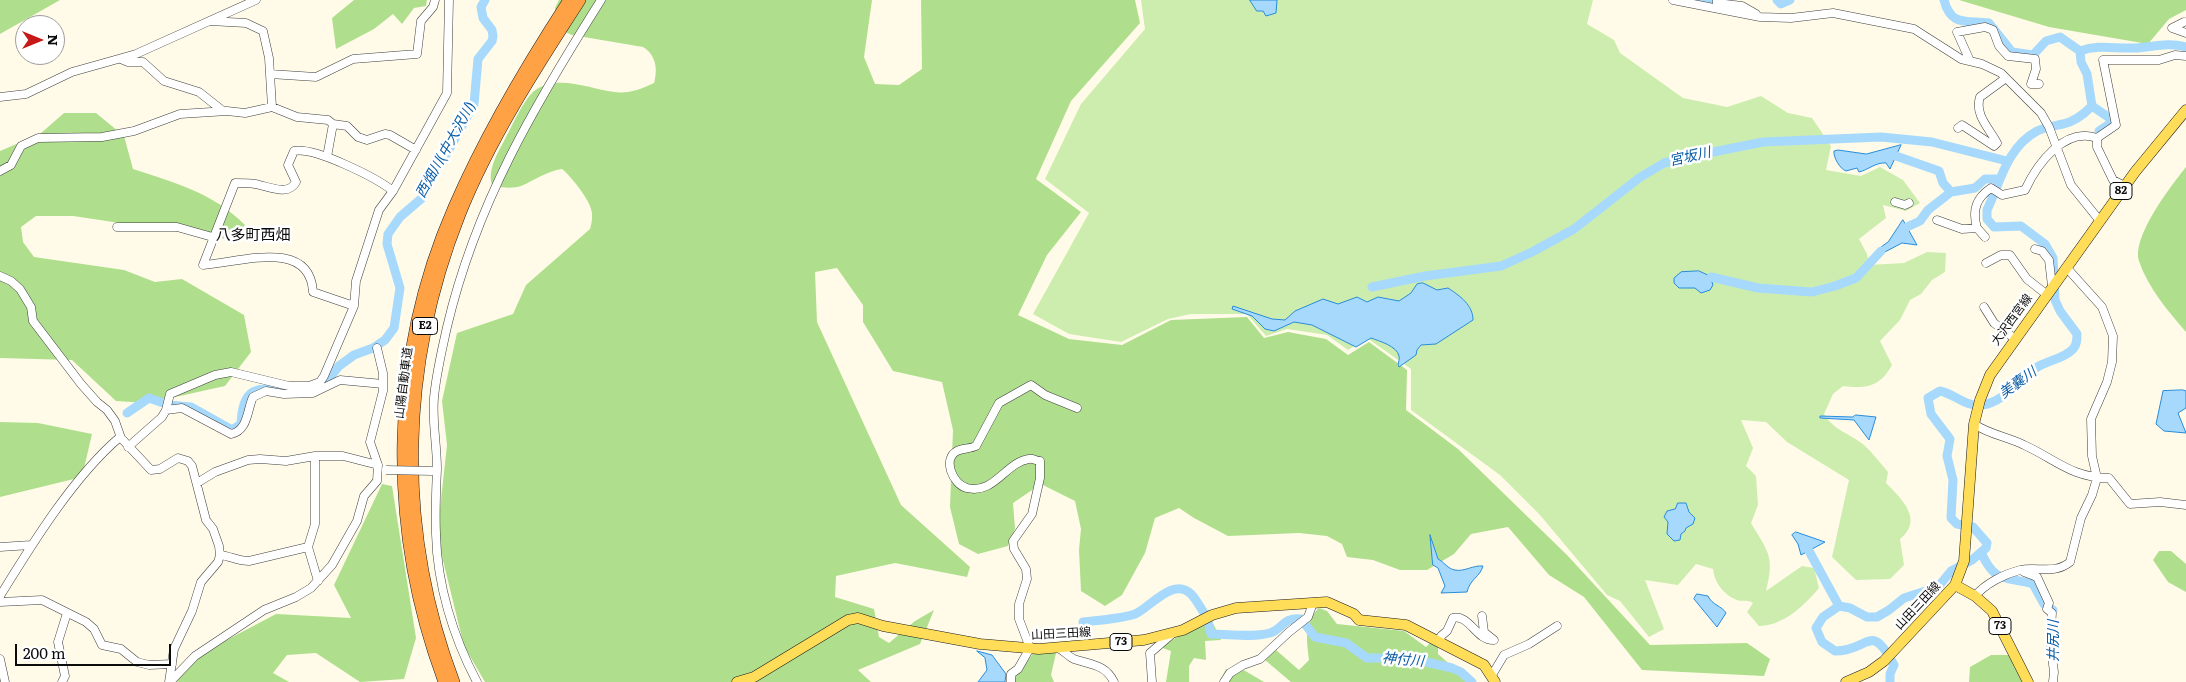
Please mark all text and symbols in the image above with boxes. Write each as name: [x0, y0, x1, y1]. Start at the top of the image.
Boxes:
north arrow: [15, 15, 65, 65]
text: N: [44, 34, 64, 46]
water label: 西畑川(中大沢川): [413, 99, 479, 201]
water label: 宮坂川: [1668, 144, 1712, 170]
road number: 82: [2110, 182, 2132, 200]
district label: 八多町西畑: [216, 227, 290, 245]
street label: 大沢西宮線: [1989, 291, 2035, 349]
road number: E2: [412, 318, 438, 334]
street label: 山陽自動車道: [392, 346, 416, 420]
water label: 美嚢川: [1996, 364, 2040, 402]
street label: 山田三田線: [1892, 579, 1944, 633]
road number: 73: [1989, 618, 2011, 634]
water label: 井尻川: [2046, 620, 2062, 662]
street label: 山田三田線: [1031, 625, 1091, 643]
scale bar: [18, 634, 174, 666]
road number: 73: [1110, 634, 1132, 650]
text: 200 m: [23, 641, 66, 664]
water label: 神付川: [1381, 650, 1425, 670]

